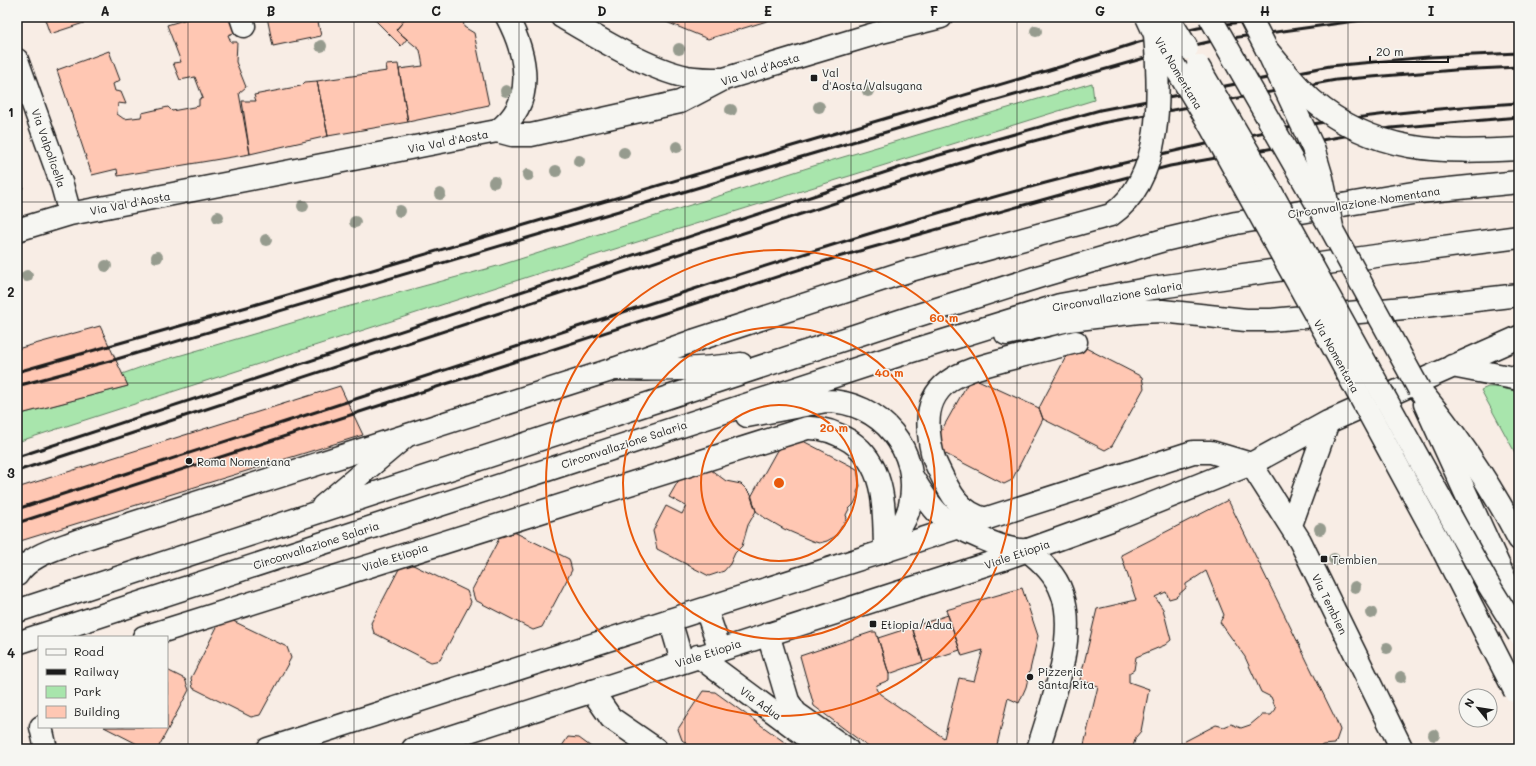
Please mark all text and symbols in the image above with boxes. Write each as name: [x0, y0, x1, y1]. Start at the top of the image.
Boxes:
text: A: [100, 2, 110, 19]
text: B: [267, 2, 276, 19]
text: C: [431, 2, 441, 19]
text: D: [597, 2, 607, 19]
text: E: [764, 2, 772, 19]
text: F: [930, 2, 938, 19]
text: G: [1095, 2, 1105, 19]
text: H: [1260, 2, 1270, 19]
text: I: [1428, 2, 1435, 19]
street label: Via Nomentana: [1152, 34, 1207, 112]
scale bar: [1370, 38, 1448, 64]
text: 20 m: [1376, 43, 1404, 59]
street label: Via Val d'Aosta: [719, 49, 801, 89]
place label: Val d'Aosta/Valsugana: [822, 65, 923, 93]
marker: Val d'Aosta/Valsugana: [809, 73, 819, 83]
text: 1: [8, 103, 14, 120]
street label: Via Valpolicella: [28, 107, 70, 190]
street label: Via Val d'Aosta: [407, 126, 490, 156]
street label: Circonvallazione Nomentana: [1287, 183, 1441, 221]
street label: Via Val d'Aosta: [89, 188, 172, 218]
street label: Circonvallazione Salaria: [1051, 277, 1183, 315]
text: 2: [7, 283, 15, 300]
text: 60 m: [930, 309, 958, 325]
street label: Via Nomentana: [1311, 317, 1363, 396]
text: 40 m: [874, 364, 904, 380]
street label: Circonvallazione Salaria: [559, 416, 689, 471]
text: 20 m: [820, 419, 848, 435]
place label: Roma Nomentana: [197, 454, 291, 469]
marker: Roma Nomentana: [184, 456, 194, 466]
text: 3: [7, 464, 15, 481]
centre of rings: [772, 476, 786, 490]
street label: Circonvallazione Salaria: [251, 517, 381, 572]
street label: Viale Etiopia: [982, 536, 1052, 572]
street label: Viale Etiopia: [360, 539, 430, 575]
place label: Tembien: [1332, 552, 1377, 567]
marker: Tembien: [1319, 554, 1329, 564]
street label: Via Tembien: [1309, 571, 1351, 637]
place label: Etiopia/Adua: [881, 617, 952, 632]
marker: Etiopia/Adua: [868, 619, 878, 629]
street label: Viale Etiopia: [673, 635, 743, 671]
legend: [38, 636, 168, 728]
text: Road: [74, 643, 104, 659]
text: 4: [7, 644, 15, 661]
text: Railway: [74, 663, 119, 679]
place label: Pizzeria Santa Rita: [1038, 664, 1095, 692]
marker: Pizzeria Santa Rita: [1025, 672, 1035, 682]
text: Park: [74, 683, 101, 699]
street label: Via Adua: [737, 683, 785, 723]
north arrow: [1458, 688, 1498, 728]
text: N: [1460, 695, 1477, 710]
text: Building: [74, 703, 120, 719]

